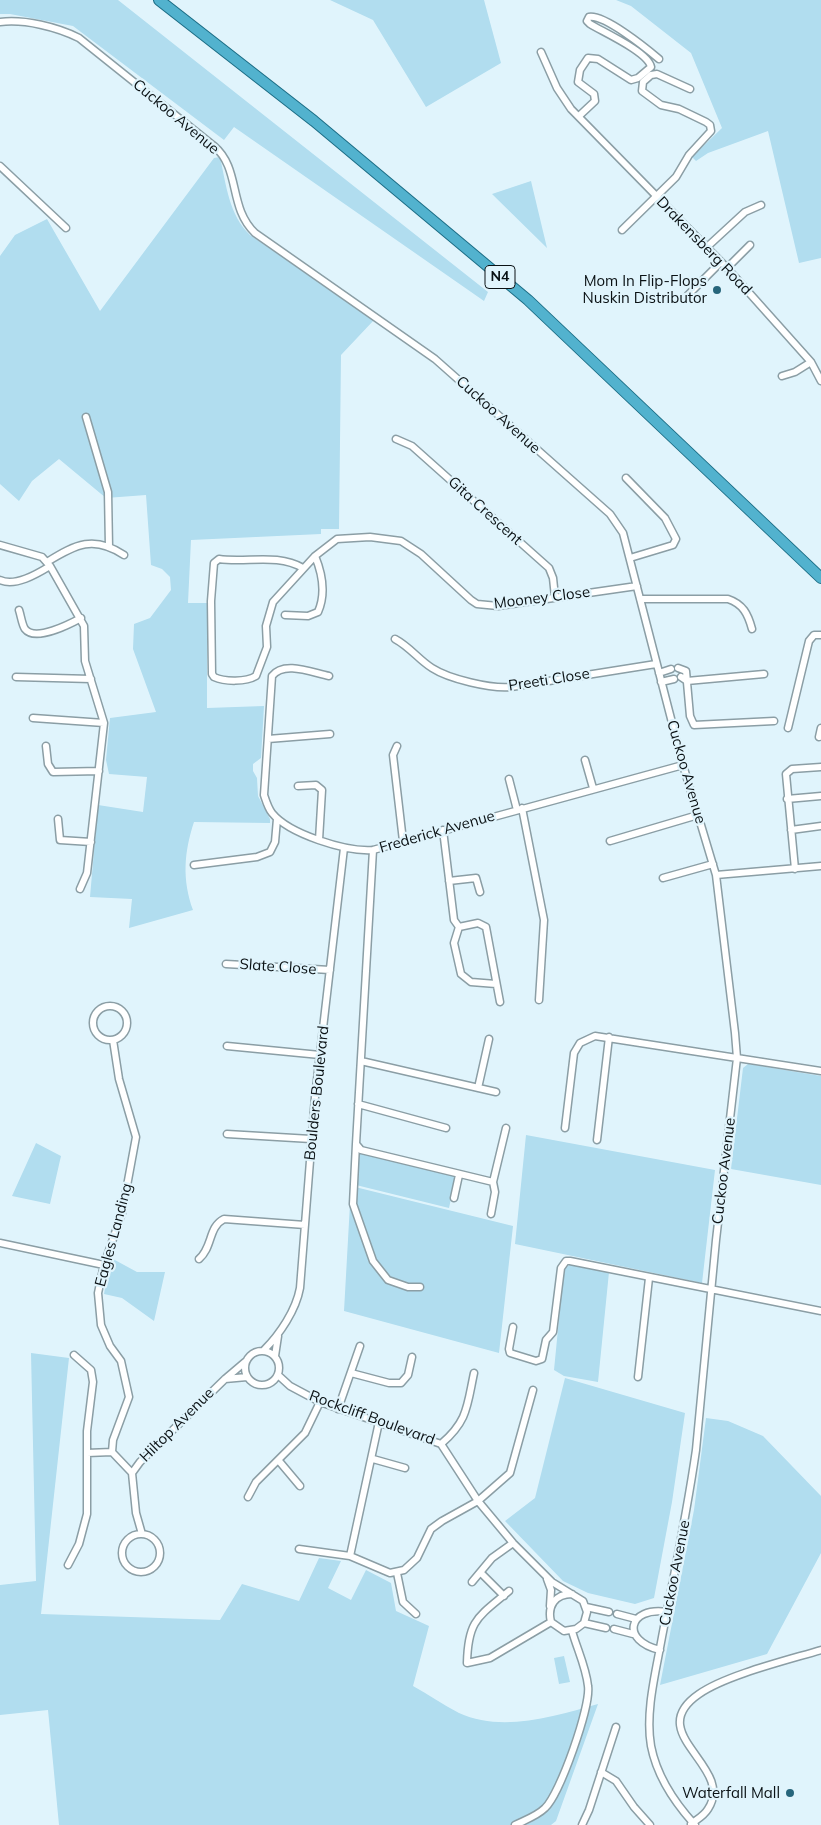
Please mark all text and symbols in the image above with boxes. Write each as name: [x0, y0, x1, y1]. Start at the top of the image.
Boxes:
street label: Cuckoo Avenue: [129, 76, 223, 158]
street label: Drakensberg Road: [652, 193, 756, 299]
road number: N4: [485, 266, 515, 288]
place label: Mom In Flip-Flops Nuskin Distributor: [582, 272, 707, 307]
marker: Mom In Flip-Flops Nuskin Distributor: [711, 284, 723, 296]
street label: Cuckoo Avenue: [452, 373, 544, 457]
street label: Gita Crescent: [444, 473, 526, 549]
street label: Mooney Close: [493, 583, 591, 613]
street label: Preeti Close: [507, 665, 591, 695]
street label: Cuckoo Avenue: [663, 718, 709, 826]
street label: Frederick Avenue: [377, 807, 497, 857]
street label: Slate Close: [239, 955, 317, 979]
street label: Boulders Boulevard: [301, 1025, 333, 1161]
street label: Cuckoo Avenue: [709, 1117, 739, 1225]
street label: Eagles Landing: [92, 1181, 136, 1289]
street label: Hiltop Avenue: [136, 1384, 218, 1466]
street label: Rockcliff Boulevard: [307, 1387, 437, 1449]
street label: Cuckoo Avenue: [656, 1519, 694, 1627]
place label: Waterfall Mall: [682, 1784, 780, 1802]
marker: Waterfall Mall: [784, 1787, 796, 1799]

